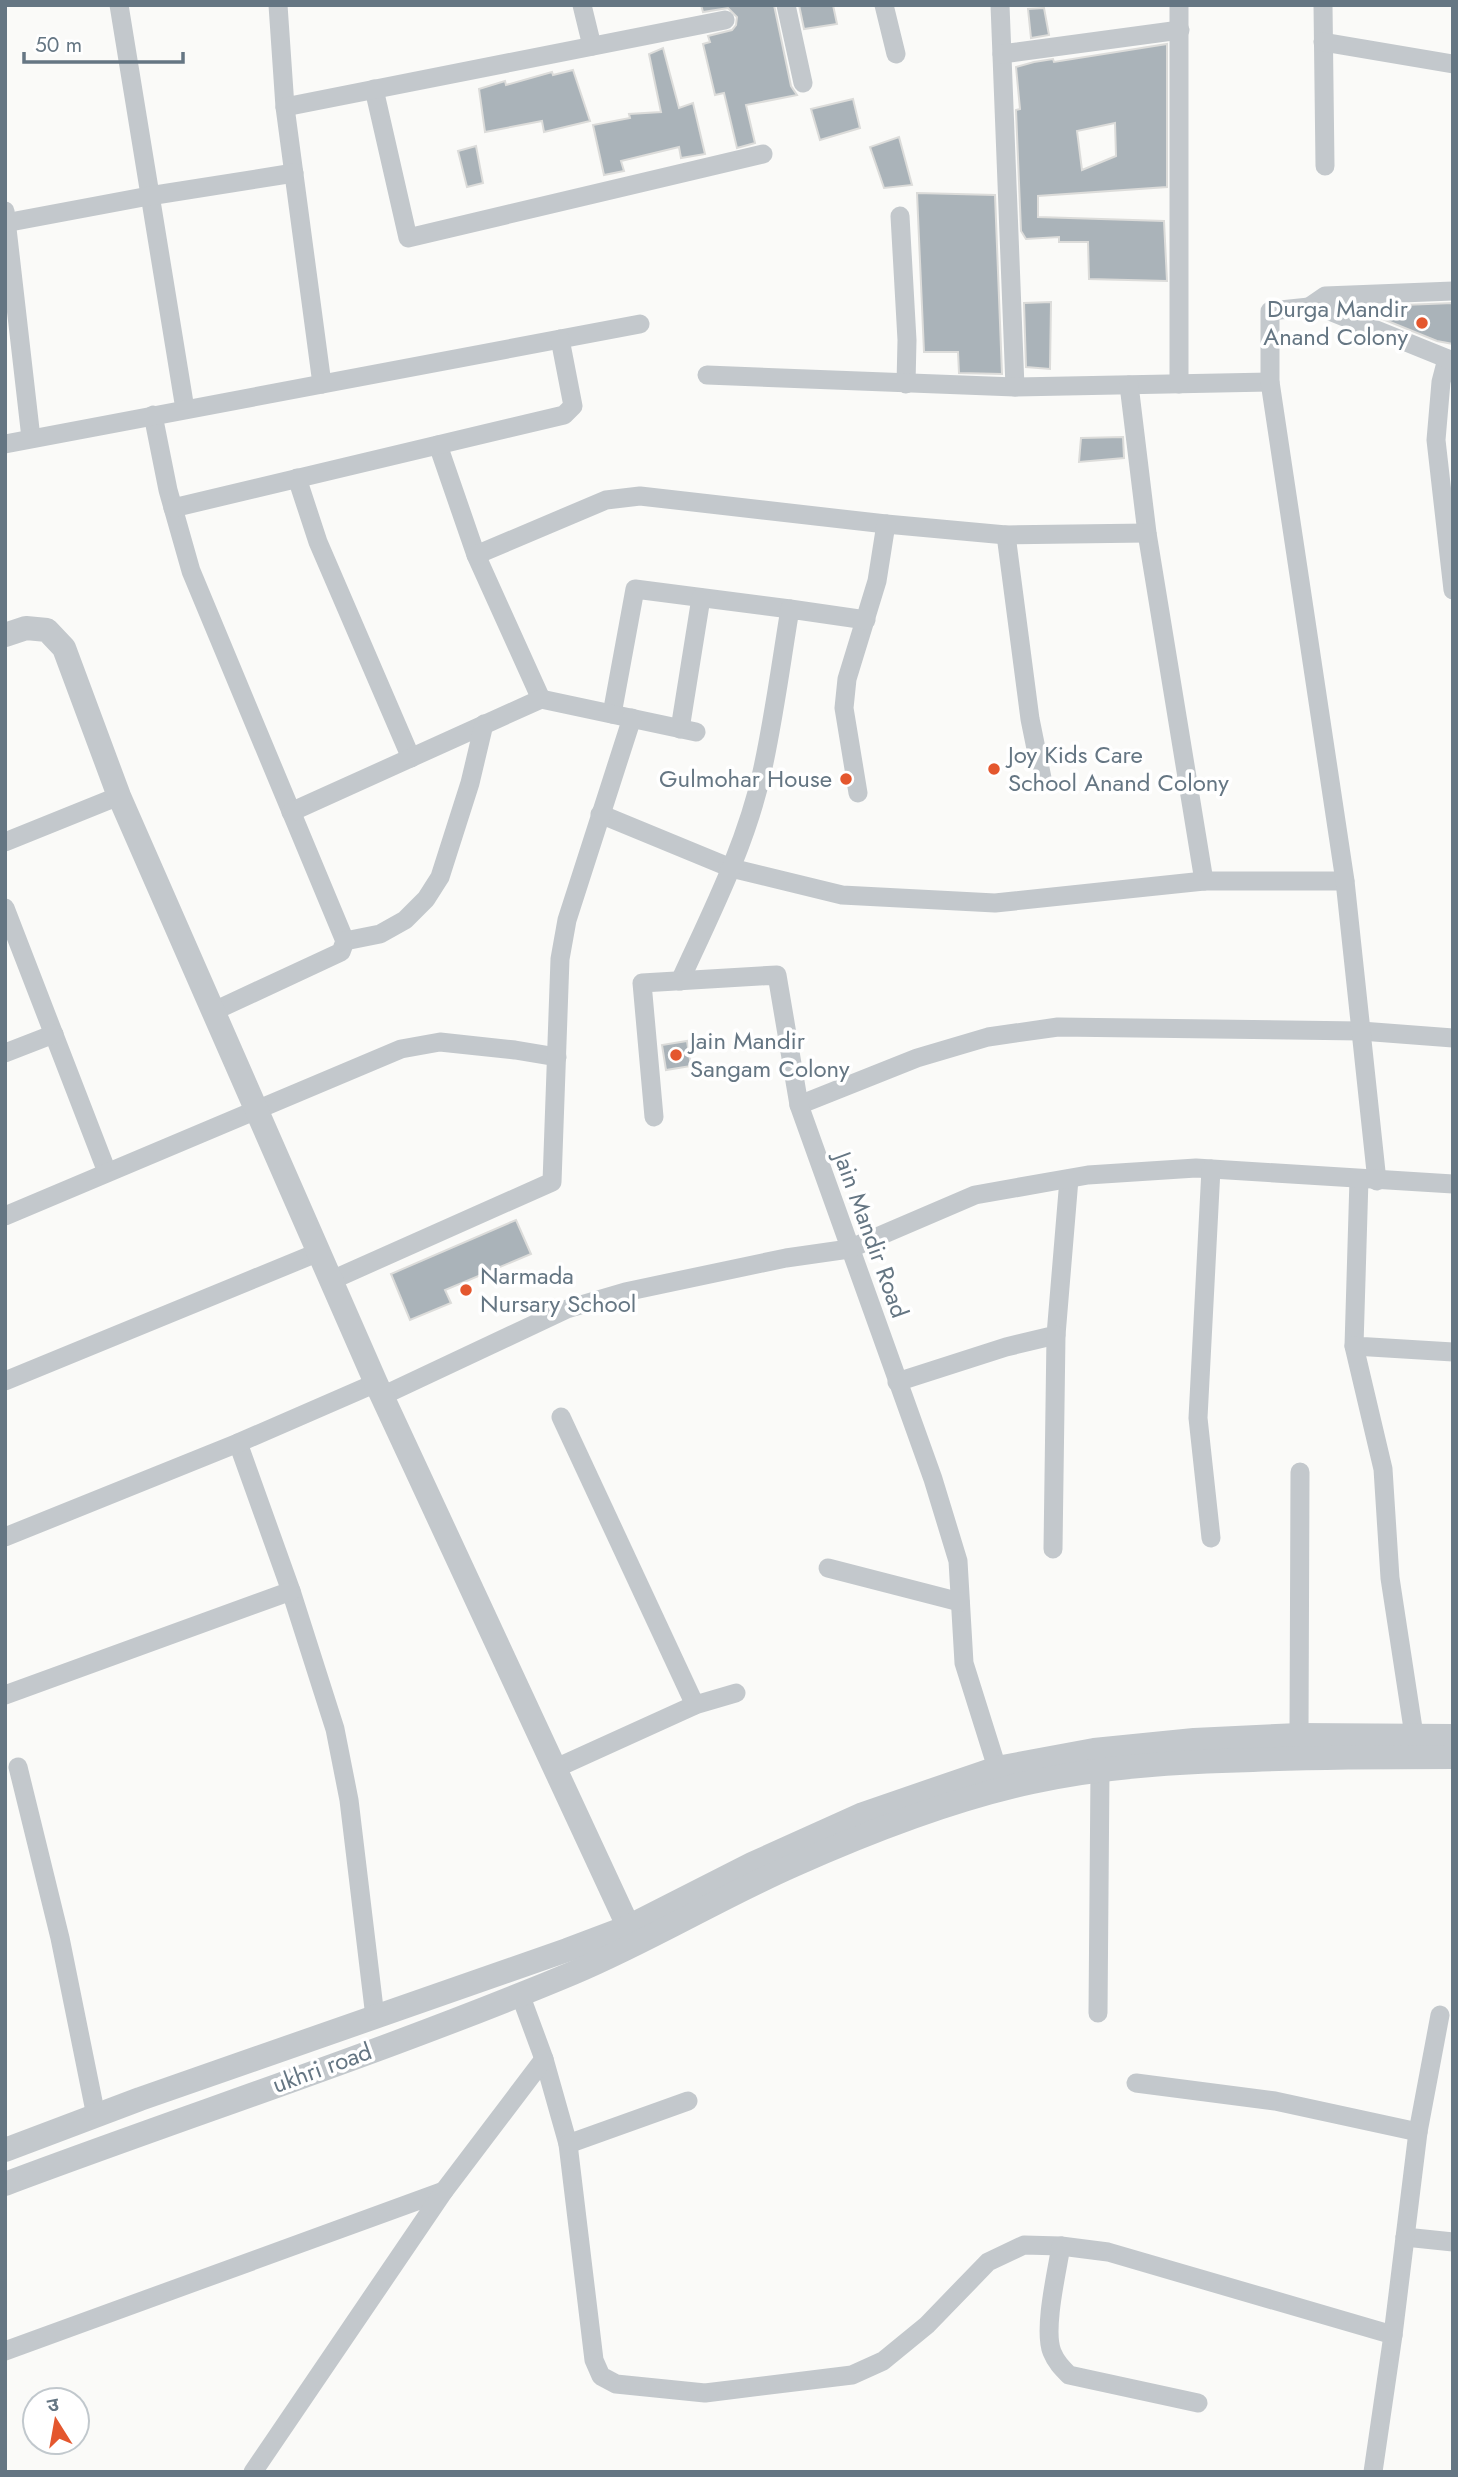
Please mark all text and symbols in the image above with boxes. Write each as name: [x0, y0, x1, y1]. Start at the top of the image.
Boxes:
scale bar: [24, 21, 184, 65]
text: 50 m: [35, 30, 82, 60]
place label: Durga Mandir Anand Colony: [1263, 291, 1409, 354]
marker: Durga Mandir Anand Colony: [1414, 315, 1430, 331]
place label: Joy Kids Care School Anand Colony: [1005, 737, 1229, 800]
place label: Gulmohar House: [659, 761, 832, 796]
marker: Joy Kids Care School Anand Colony: [986, 761, 1002, 777]
marker: Gulmohar House: [838, 771, 854, 787]
place label: Jain Mandir Sangam Colony: [687, 1023, 850, 1086]
marker: Jain Mandir Sangam Colony: [668, 1047, 684, 1063]
street label: Jain Mandir Road: [824, 1144, 918, 1323]
place label: Narmada Nursary School: [480, 1258, 636, 1321]
marker: Narmada Nursary School: [458, 1282, 474, 1298]
street label: ukhri road: [267, 2033, 377, 2102]
north arrow: [21, 2386, 91, 2456]
text: उ: [45, 2390, 62, 2419]

